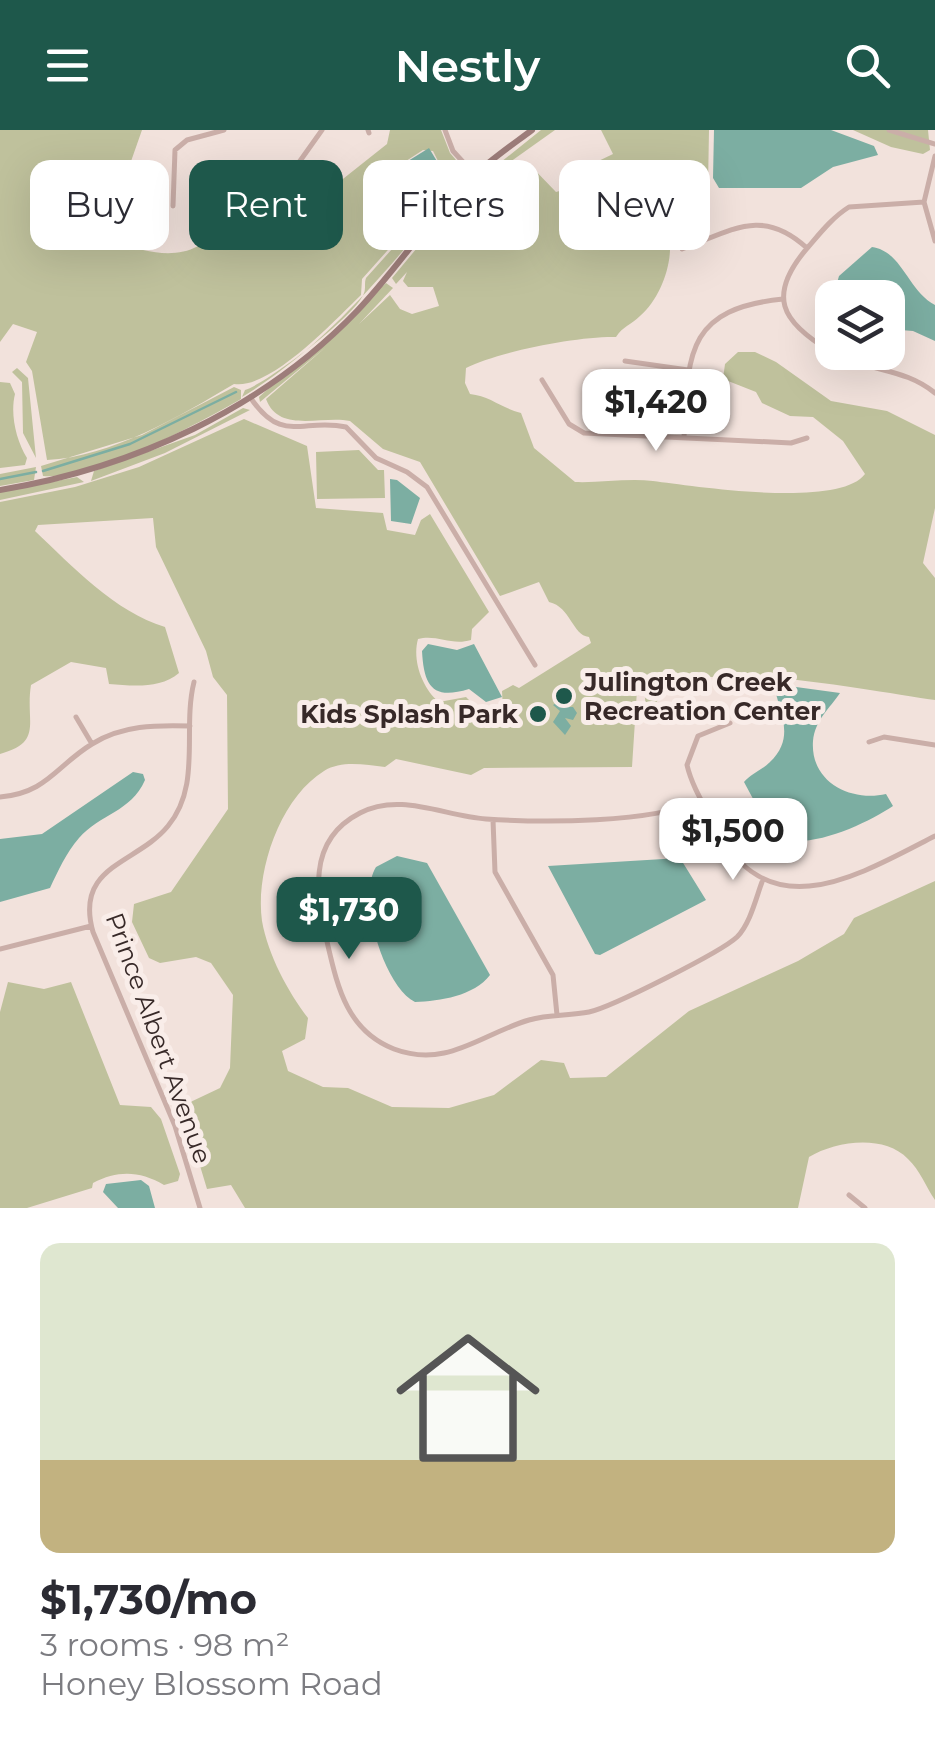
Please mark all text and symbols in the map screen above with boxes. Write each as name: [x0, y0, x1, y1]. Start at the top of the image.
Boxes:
icon: menu: [40, 38, 95, 93]
text: Nestly: [395, 38, 540, 93]
icon: search: [840, 38, 895, 93]
chip: Buy: [30, 160, 169, 250]
chip: Rent: [189, 160, 343, 250]
chip: Filters: [363, 160, 539, 250]
chip: New: [559, 160, 710, 250]
map controls: [815, 280, 905, 370]
button: layers: [815, 280, 905, 370]
pin: $1,420: [575, 369, 737, 454]
text: $1,420: [604, 382, 708, 421]
place label: Julington Creek Recreation Center: [583, 667, 821, 726]
marker: Julington Creek Recreation Center: [553, 685, 575, 707]
place label: Kids Splash Park: [300, 699, 519, 729]
marker: Kids Splash Park: [527, 703, 549, 725]
pin: $1,500: [652, 798, 814, 883]
text: $1,500: [681, 811, 785, 850]
pin: $1,730: [268, 877, 430, 962]
text: $1,730: [299, 890, 399, 929]
street label: Prince Albert Avenue: [100, 909, 218, 1167]
icon: home: [378, 1308, 558, 1488]
text: $1,730/mo: [40, 1573, 257, 1625]
text: 3 rooms · 98 m²: [40, 1625, 289, 1664]
text: Honey Blossom Road: [40, 1664, 383, 1703]

